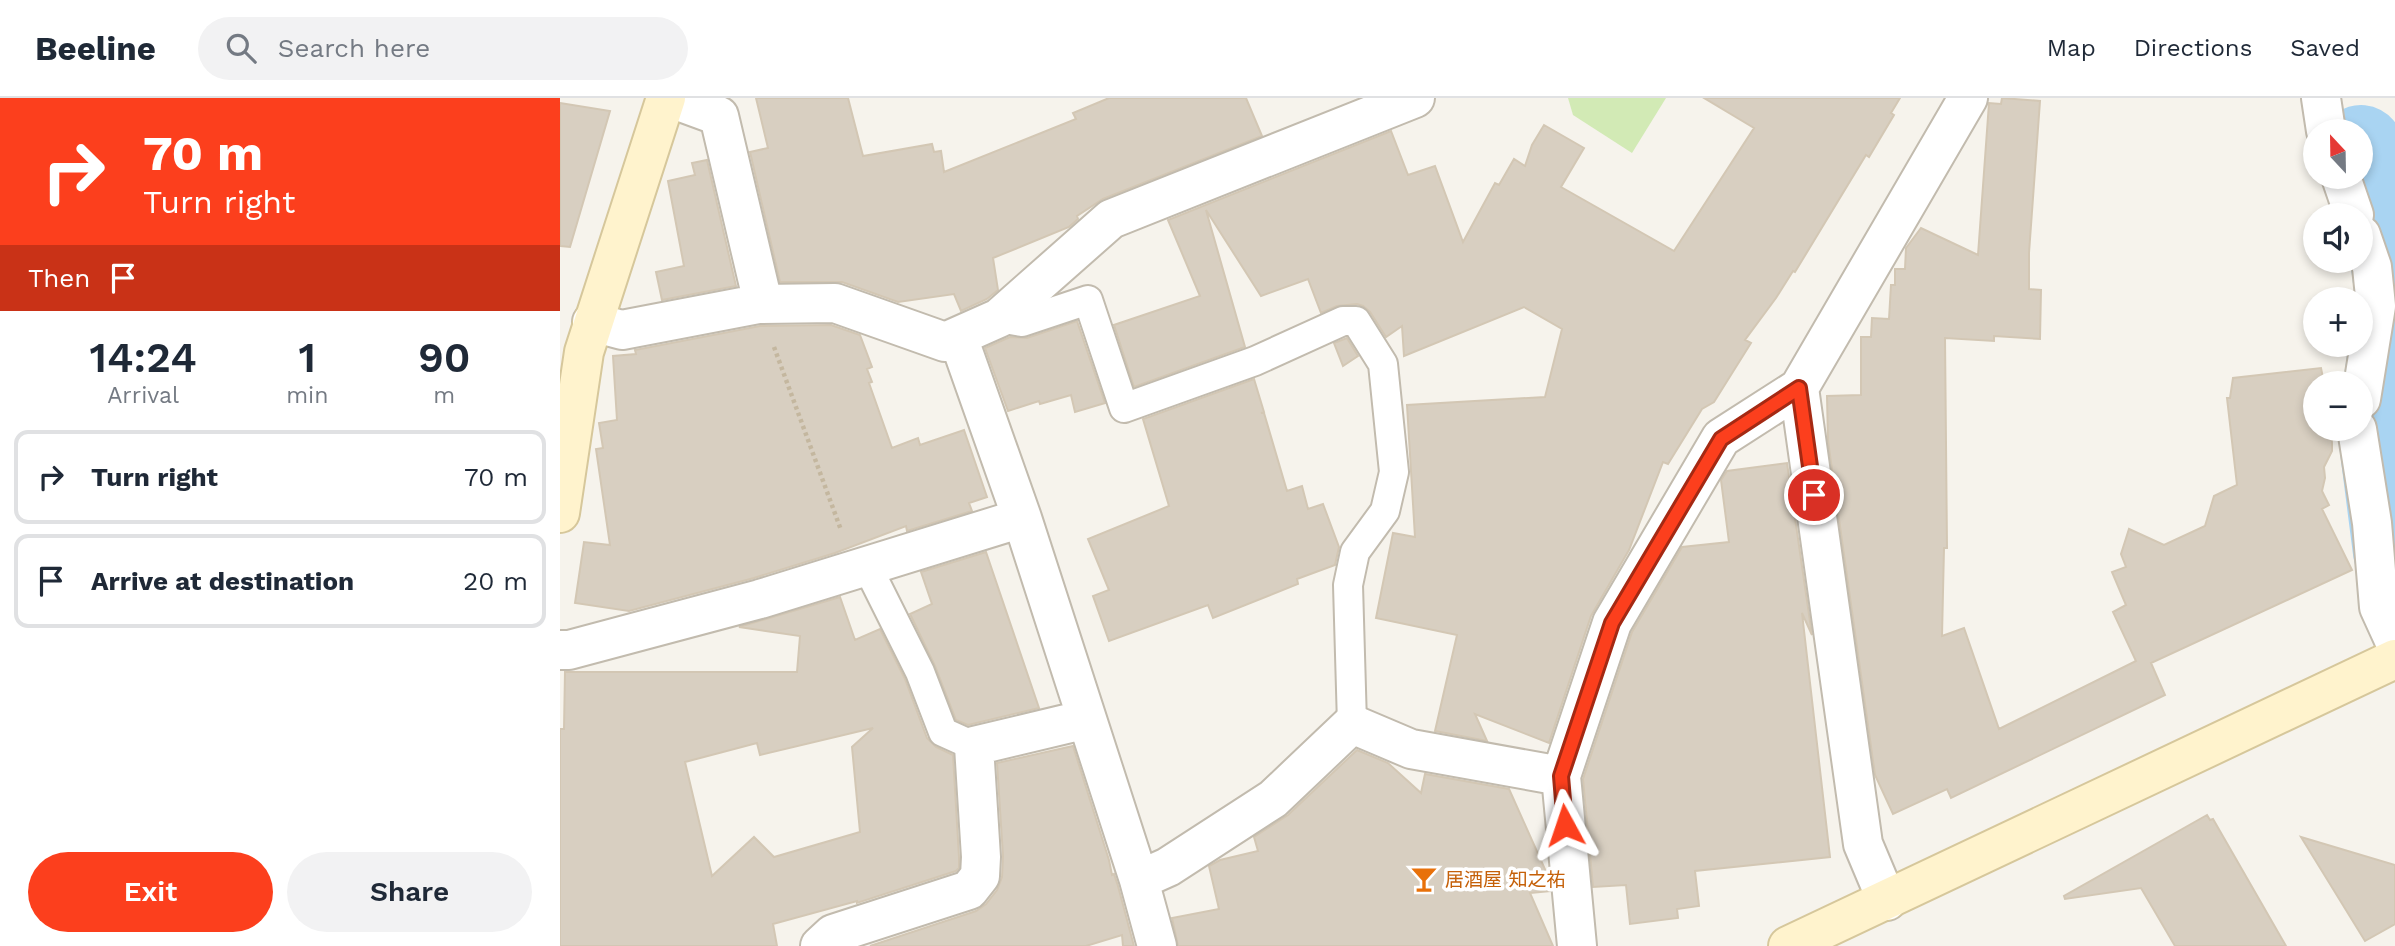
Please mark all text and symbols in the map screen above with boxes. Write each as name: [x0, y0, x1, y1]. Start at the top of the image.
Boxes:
search box: [198, 17, 688, 80]
text: Beeline: [35, 29, 156, 68]
icon: search: [222, 29, 260, 67]
text: Search here: [278, 33, 430, 63]
text: Map: [2047, 34, 2096, 62]
text: Directions: [2134, 34, 2252, 62]
text: Saved: [2290, 34, 2360, 62]
north arrow: [2303, 119, 2373, 189]
map controls: [2303, 119, 2373, 441]
text: 70 m: [143, 124, 263, 182]
icon: right: [28, 126, 119, 217]
text: Turn right: [143, 183, 295, 221]
button: sound: [2303, 203, 2373, 273]
icon: arrive: [104, 259, 142, 297]
text: Then: [28, 263, 90, 293]
button: +: [2303, 287, 2373, 357]
text: 14:24: [89, 333, 197, 382]
text: 1: [299, 333, 316, 382]
text: 90: [418, 333, 471, 382]
button: −: [2303, 371, 2373, 441]
text: Arrival: [107, 382, 179, 409]
text: min: [286, 382, 328, 409]
text: m: [433, 382, 455, 409]
icon: right: [32, 458, 70, 496]
text: Turn right: [91, 462, 218, 492]
text: 70 m: [464, 462, 528, 492]
pin: [1784, 465, 1844, 525]
icon: arrive: [1795, 476, 1833, 514]
icon: arrive: [32, 562, 70, 600]
text: Arrive at destination: [91, 566, 354, 596]
text: 20 m: [463, 566, 528, 596]
position arrow: [1528, 788, 1602, 862]
button: Exit: [28, 852, 273, 932]
button: Share: [287, 852, 532, 932]
bar icon: 居酒屋 知之祐: [1409, 864, 1439, 894]
place label: 居酒屋 知之祐: [1445, 868, 1565, 891]

